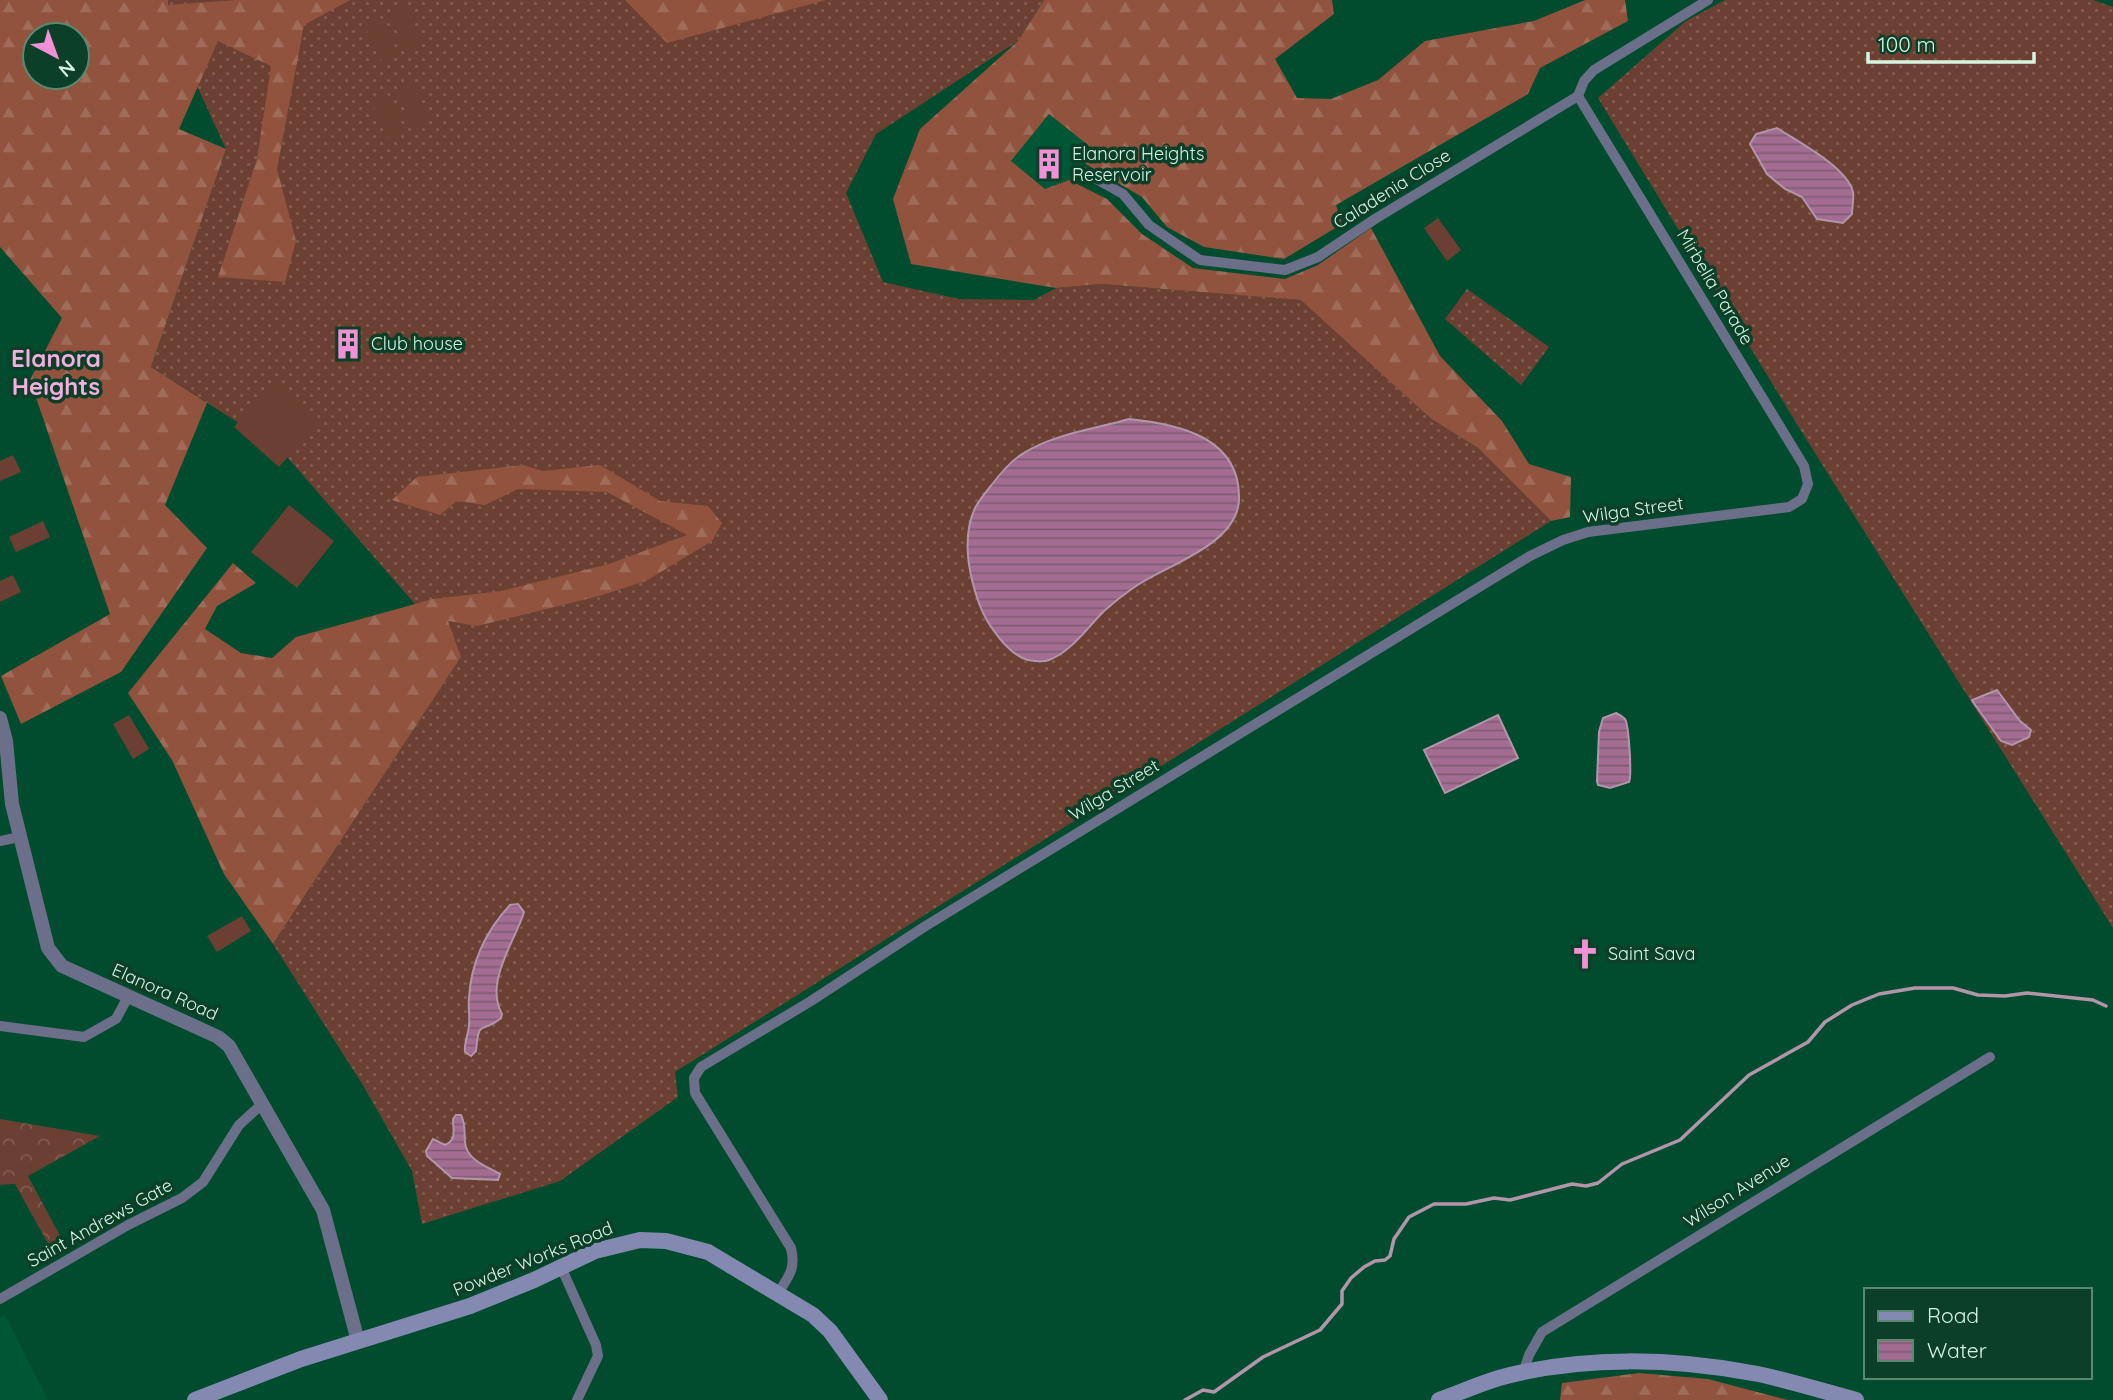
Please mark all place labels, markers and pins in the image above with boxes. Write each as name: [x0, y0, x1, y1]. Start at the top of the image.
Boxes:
place label: Elanora Heights Reservoir: [1072, 142, 1204, 186]
building icon: Elanora Heights Reservoir: [1032, 147, 1066, 181]
building icon: Club house: [331, 327, 365, 361]
place label: Club house: [371, 332, 463, 355]
church icon: Saint Sava: [1568, 937, 1602, 971]
place label: Saint Sava: [1608, 942, 1696, 965]

